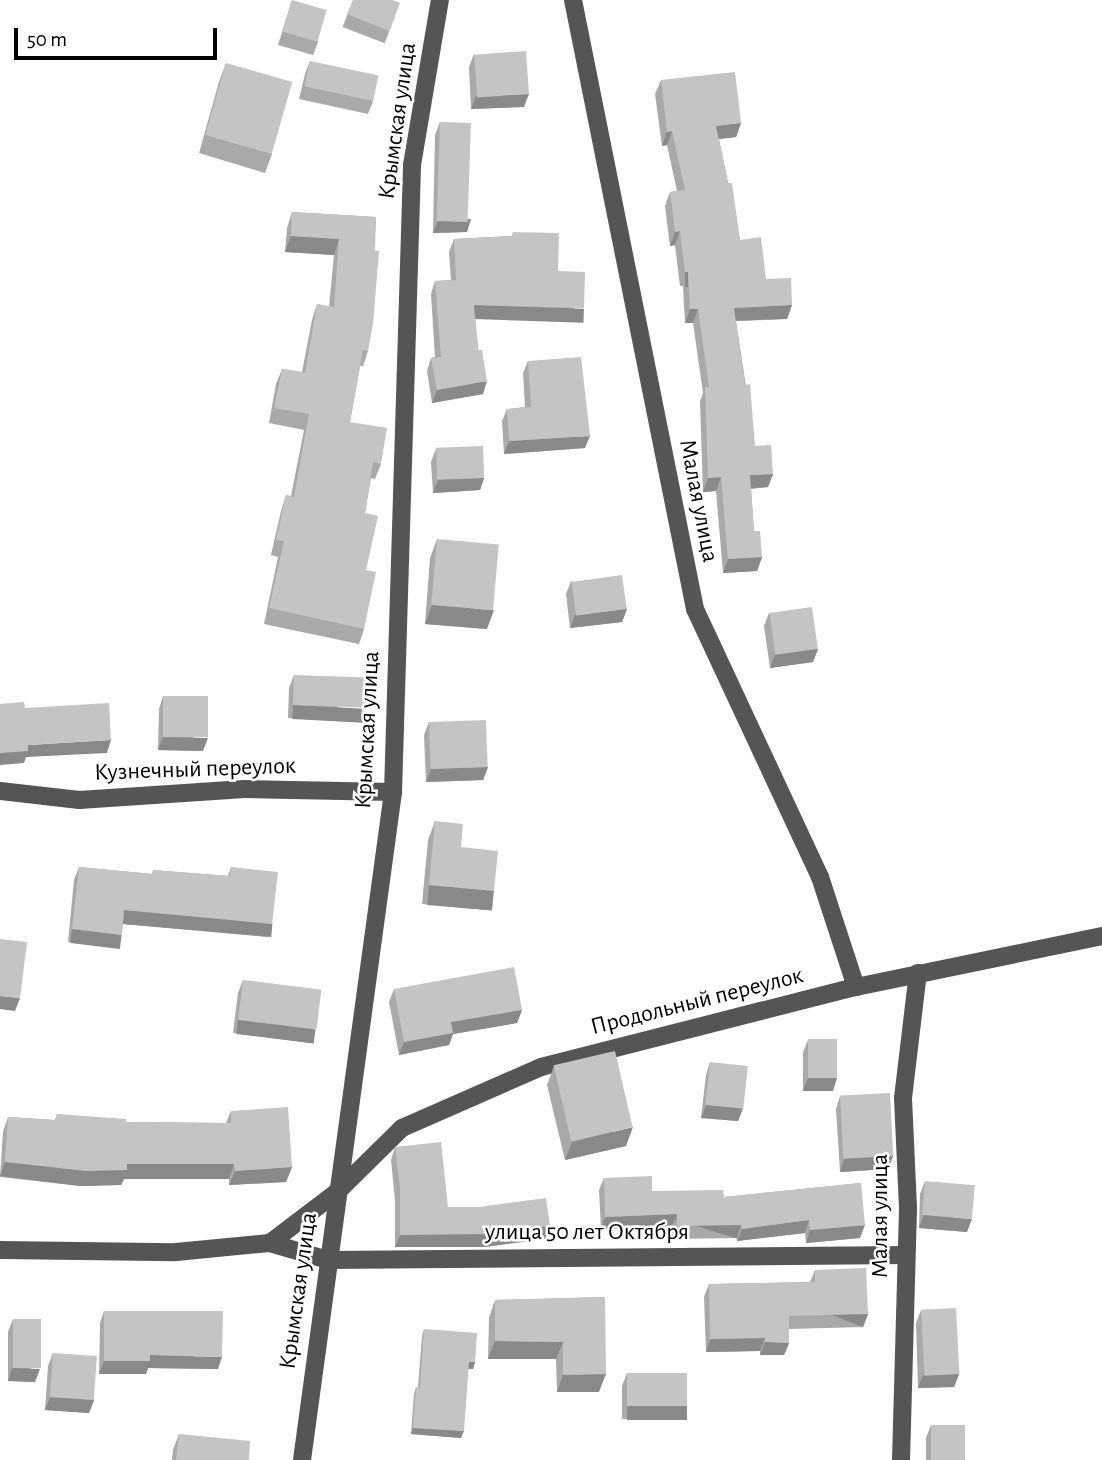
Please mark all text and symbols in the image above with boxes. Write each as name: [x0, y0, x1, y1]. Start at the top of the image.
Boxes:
scale bar: [18, 14, 220, 58]
text: 50 m: [27, 29, 67, 50]
street label: Крымская улица: [373, 41, 423, 201]
street label: Малая улица: [672, 437, 724, 565]
street label: Крымская улица: [349, 650, 387, 810]
street label: Кузнечный переулок: [94, 752, 296, 788]
street label: Продольный переулок: [588, 962, 806, 1042]
street label: Малая улица: [867, 1154, 895, 1278]
street label: Крымская улица: [274, 1211, 324, 1371]
street label: улица 50 лет Октября: [485, 1219, 689, 1247]

